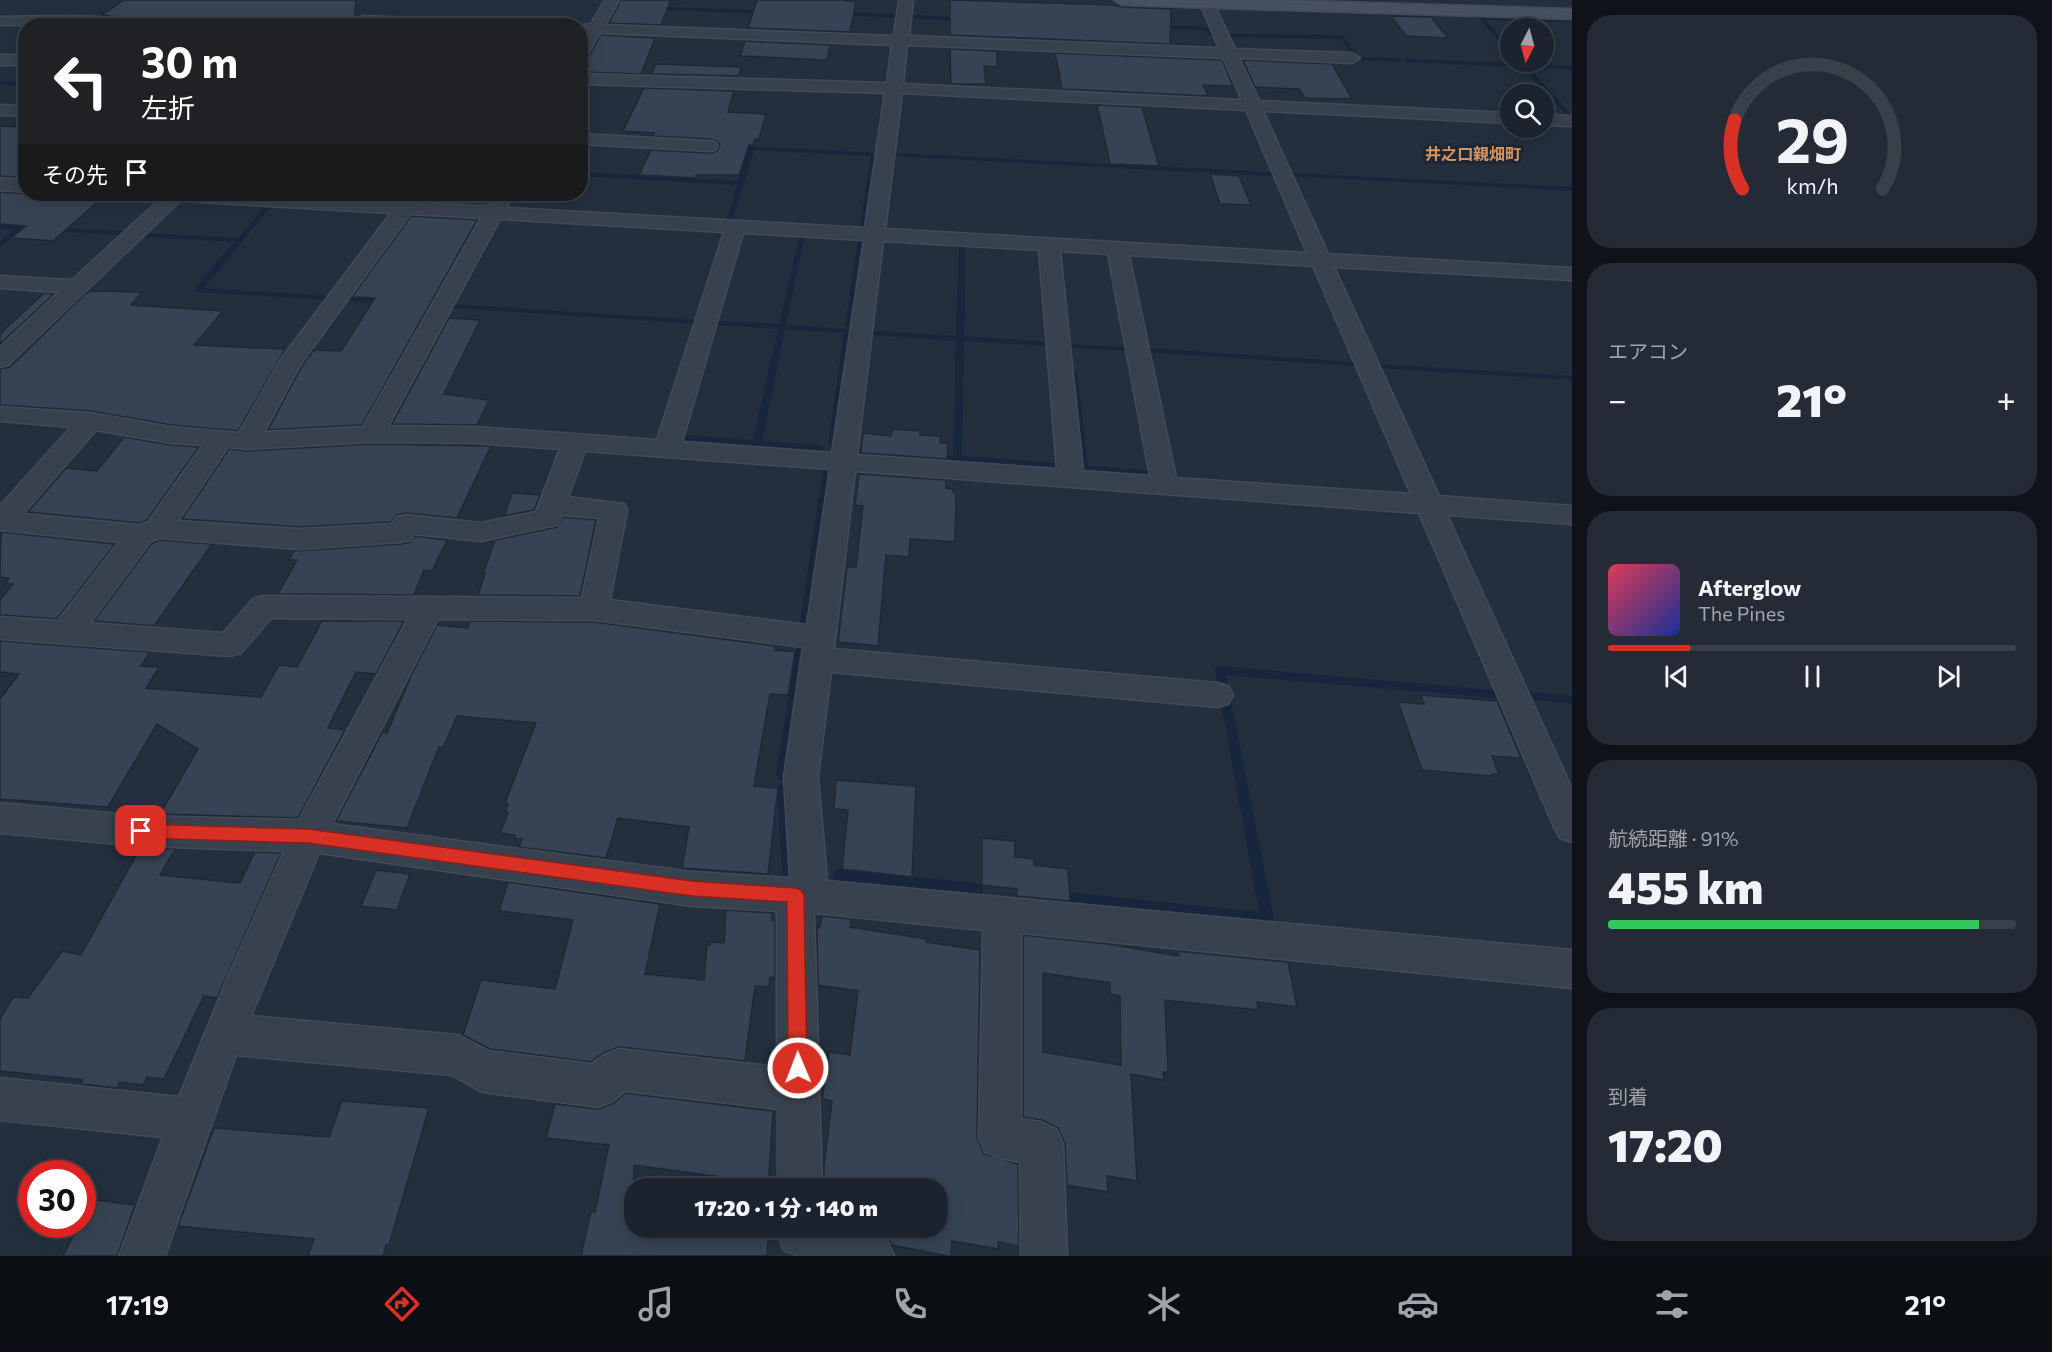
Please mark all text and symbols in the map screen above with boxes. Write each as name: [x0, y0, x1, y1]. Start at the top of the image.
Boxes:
north arrow: [1500, 18, 1554, 72]
map controls: [1500, 18, 1554, 138]
text: 30 m: [141, 35, 238, 87]
icon: left: [42, 42, 120, 120]
button: search: [1500, 84, 1554, 138]
text: 左折: [141, 91, 195, 124]
text: 29: [1775, 100, 1849, 176]
district label: 井之口親畑町: [1425, 144, 1521, 163]
icon: arrive: [120, 156, 153, 189]
text: その先: [42, 161, 108, 188]
text: km/h: [1786, 172, 1838, 198]
text: エアコン: [1608, 339, 1688, 363]
text: 21°: [1776, 371, 1847, 426]
text: −: [1608, 378, 1627, 419]
text: +: [1997, 378, 2016, 419]
text: Afterglow: [1698, 574, 1801, 601]
text: The Pines: [1698, 601, 1785, 625]
icon: previous: [1660, 660, 1693, 693]
icon: pause: [1796, 660, 1829, 693]
icon: next: [1932, 660, 1965, 693]
pin: [115, 805, 166, 856]
icon: arrive: [124, 814, 157, 847]
text: 航続距離 · 91%: [1608, 826, 1739, 850]
text: 455 km: [1608, 858, 1763, 913]
position arrow: [766, 1036, 830, 1100]
text: 到着: [1608, 1084, 1648, 1108]
text: 17:20: [1608, 1116, 1723, 1171]
speed limit sign: 30: [18, 1160, 96, 1238]
text: 17:20 · 1 分 · 140 m: [694, 1194, 878, 1221]
icon: directions: [381, 1283, 423, 1325]
icon: music: [635, 1283, 677, 1325]
icon: phone: [889, 1283, 931, 1325]
icon: climate: [1143, 1283, 1185, 1325]
icon: car: [1397, 1283, 1439, 1325]
icon: filters: [1651, 1283, 1693, 1325]
text: 17:19: [106, 1288, 169, 1321]
text: 21°: [1905, 1288, 1946, 1321]

